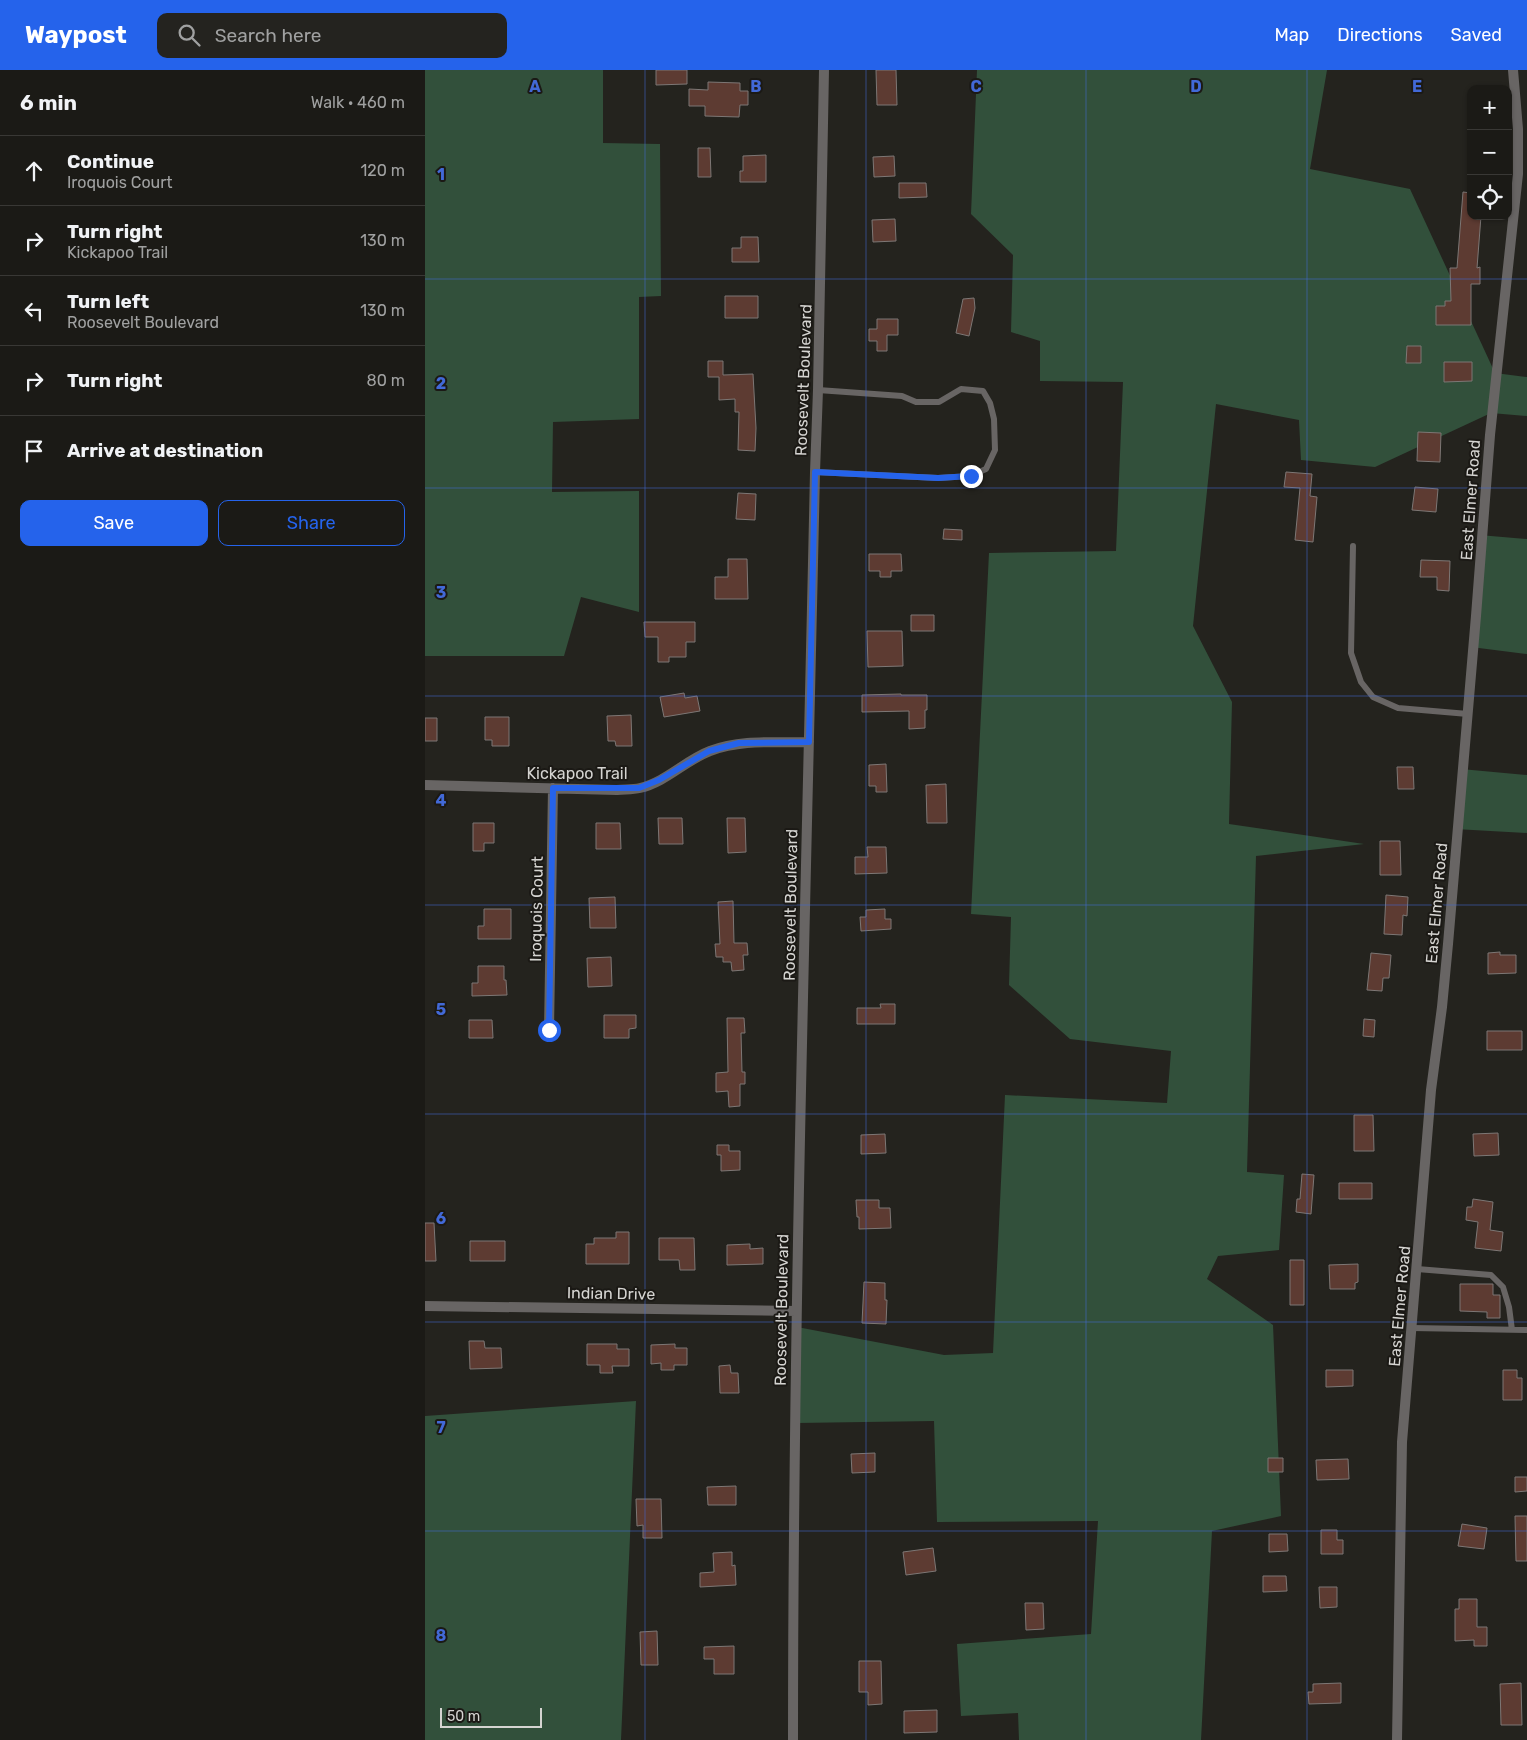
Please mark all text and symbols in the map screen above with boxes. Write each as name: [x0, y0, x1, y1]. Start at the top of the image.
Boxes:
search box: [157, 13, 507, 58]
text: Waypost: [25, 21, 127, 49]
icon: search: [175, 21, 203, 49]
text: Search here: [215, 24, 321, 47]
text: Map: [1274, 24, 1309, 46]
text: Directions: [1337, 24, 1423, 46]
text: Saved: [1451, 24, 1502, 46]
text: A: [529, 77, 541, 96]
text: B: [750, 77, 762, 96]
text: C: [970, 77, 982, 96]
text: D: [1190, 77, 1202, 96]
text: E: [1412, 77, 1422, 96]
map controls: [1467, 85, 1512, 220]
button: +: [1467, 85, 1512, 130]
text: 6 min: [20, 90, 77, 115]
text: Walk · 460 m: [311, 93, 405, 112]
button: −: [1467, 130, 1512, 175]
text: Continue: [67, 150, 154, 173]
icon: ahead: [20, 157, 48, 185]
text: 120 m: [360, 161, 405, 180]
text: 1: [437, 165, 445, 184]
text: Iroquois Court: [67, 173, 173, 192]
button: locate: [1467, 175, 1512, 220]
text: Turn right: [67, 220, 162, 243]
icon: right: [20, 227, 48, 255]
text: 130 m: [360, 231, 405, 250]
text: Kickapoo Trail: [67, 243, 168, 262]
text: Turn left: [67, 290, 149, 313]
icon: left: [20, 297, 48, 325]
text: 130 m: [360, 301, 405, 320]
street label: Roosevelt Boulevard: [791, 304, 816, 456]
text: Roosevelt Boulevard: [67, 313, 219, 332]
icon: right: [20, 367, 48, 395]
text: Turn right: [67, 369, 162, 392]
text: 80 m: [367, 371, 405, 390]
text: 2: [436, 374, 446, 393]
icon: arrive: [20, 437, 48, 465]
text: Arrive at destination: [67, 439, 263, 462]
street label: East Elmer Road: [1457, 439, 1484, 561]
route end: [960, 465, 983, 488]
button: Save: [20, 500, 208, 546]
button: Share: [218, 500, 405, 546]
text: 3: [436, 583, 446, 602]
street label: Kickapoo Trail: [526, 764, 628, 783]
text: 4: [436, 791, 447, 810]
street label: Roosevelt Boulevard: [780, 829, 801, 981]
street label: East Elmer Road: [1422, 842, 1451, 964]
street label: Iroquois Court: [526, 856, 547, 962]
text: 5: [436, 1000, 446, 1019]
route start: [538, 1019, 561, 1042]
text: 6: [436, 1209, 446, 1228]
street label: Roosevelt Boulevard: [771, 1234, 792, 1386]
street label: East Elmer Road: [1385, 1245, 1414, 1367]
street label: Indian Drive: [567, 1283, 655, 1304]
text: 7: [436, 1418, 446, 1437]
text: 8: [436, 1626, 447, 1645]
scale bar: [440, 1705, 543, 1728]
text: 50 m: [447, 1708, 480, 1725]

